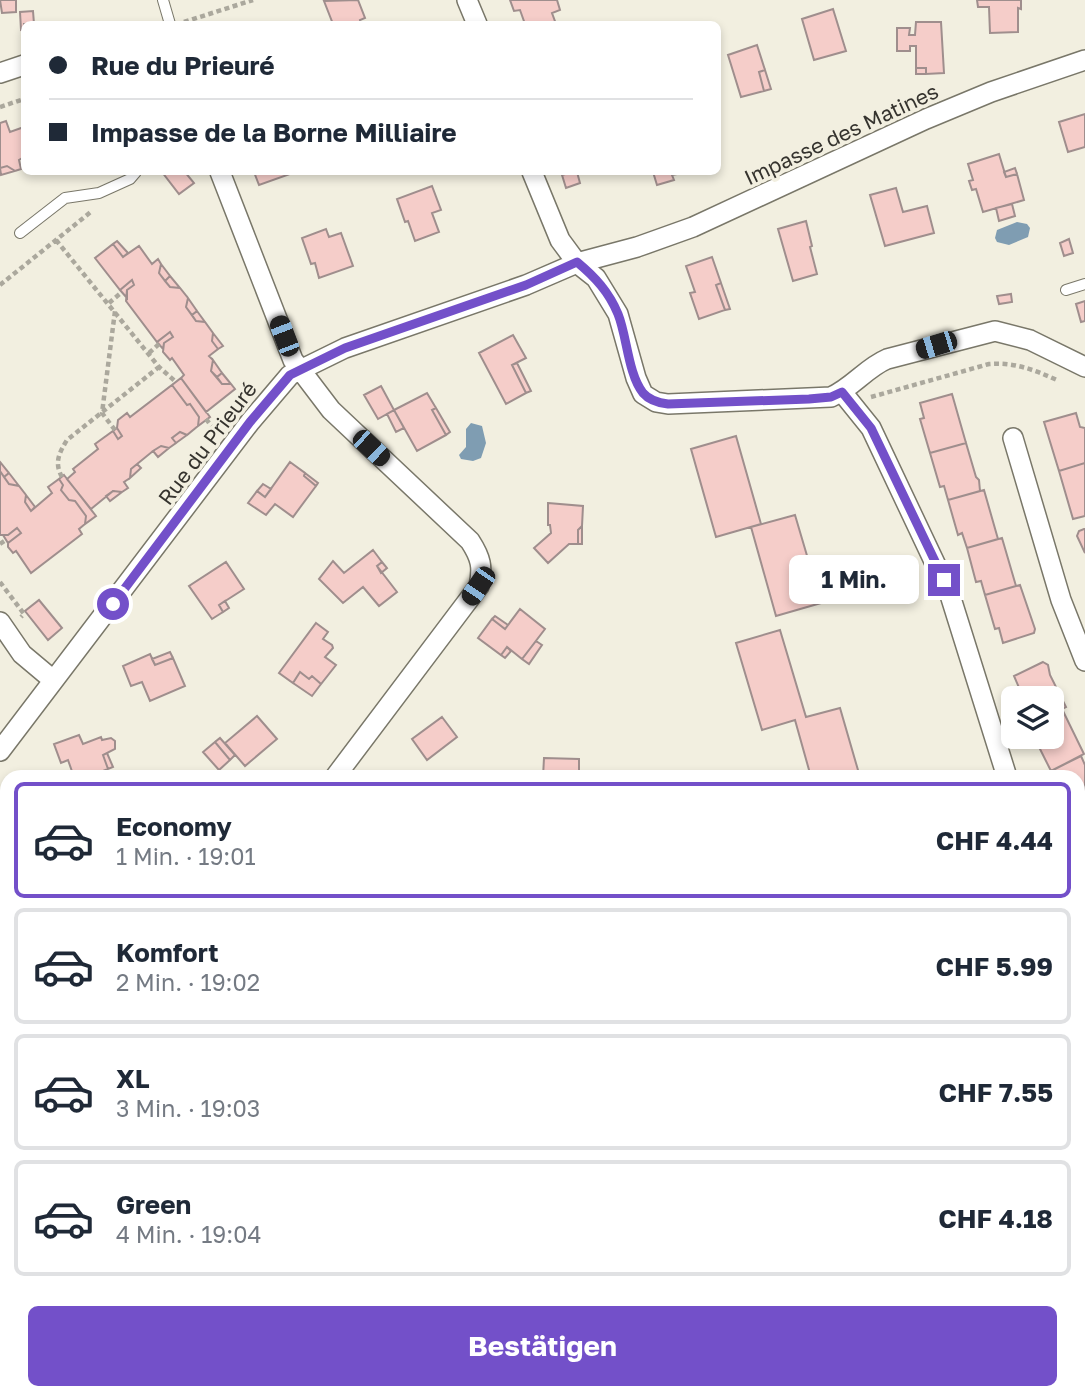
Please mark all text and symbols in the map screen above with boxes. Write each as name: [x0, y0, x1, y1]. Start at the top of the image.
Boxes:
text: Rue du Prieuré: [91, 50, 275, 81]
street label: Impasse des Matines: [740, 78, 942, 190]
text: Impasse de la Borne Milliaire: [91, 117, 456, 148]
car: [267, 313, 302, 359]
car: [913, 329, 960, 361]
street label: Rue du Prieuré: [152, 376, 262, 510]
car: [349, 426, 394, 470]
callout: 1 Min.: [790, 556, 920, 604]
car: [458, 563, 499, 609]
route end: [928, 564, 960, 596]
text: 1 Min.: [821, 565, 887, 593]
route start: [97, 588, 129, 620]
map controls: [1001, 686, 1064, 749]
button: layers: [1001, 686, 1064, 749]
icon: car: [32, 809, 95, 872]
text: Economy: [116, 811, 232, 842]
text: CHF 4.44: [936, 825, 1053, 856]
text: 1 Min. · 19:01: [116, 842, 256, 870]
icon: car: [32, 935, 95, 998]
text: Komfort: [116, 937, 219, 968]
text: CHF 5.99: [936, 951, 1053, 982]
text: 2 Min. · 19:02: [116, 968, 260, 996]
icon: car: [32, 1061, 95, 1124]
text: XL: [116, 1063, 150, 1094]
text: CHF 7.55: [939, 1077, 1053, 1108]
text: 3 Min. · 19:03: [116, 1094, 260, 1122]
icon: car: [32, 1187, 95, 1250]
text: Green: [116, 1189, 191, 1220]
text: CHF 4.18: [938, 1203, 1053, 1234]
text: 4 Min. · 19:04: [116, 1220, 261, 1248]
button: Bestätigen: [28, 1306, 1057, 1386]

